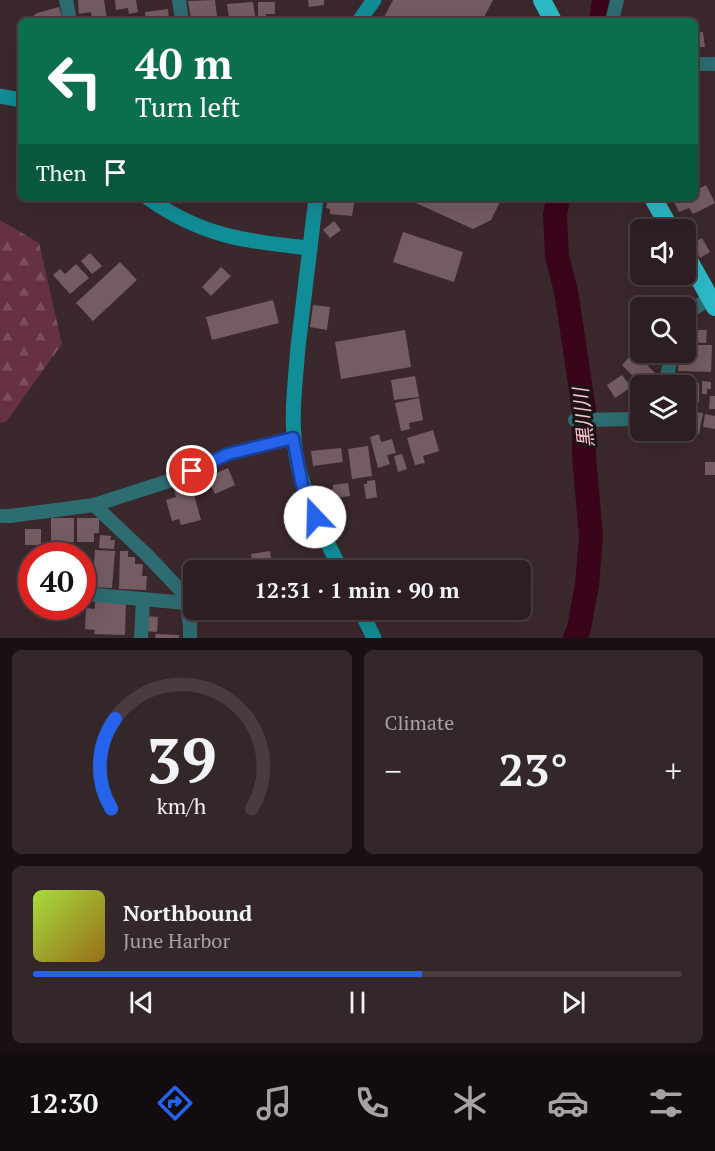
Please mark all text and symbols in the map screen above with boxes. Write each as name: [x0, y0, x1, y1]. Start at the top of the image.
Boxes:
text: 40 m: [135, 35, 233, 91]
icon: left: [36, 42, 114, 120]
text: Turn left: [135, 89, 240, 125]
icon: arrive: [99, 156, 132, 189]
text: Then: [36, 158, 87, 187]
map controls: [630, 219, 696, 441]
button: sound: [630, 219, 696, 285]
button: search: [630, 297, 696, 363]
button: layers: [630, 375, 696, 441]
water label: 黒川川: [566, 385, 600, 449]
pin: [166, 445, 217, 496]
icon: arrive: [175, 454, 208, 487]
position arrow: [283, 485, 347, 549]
speed limit sign: 40: [18, 542, 96, 620]
text: 12:31 · 1 min · 90 m: [254, 575, 460, 604]
text: Climate: [385, 709, 454, 736]
text: 39: [146, 718, 217, 801]
text: 23°: [499, 739, 568, 799]
text: −: [385, 749, 402, 792]
text: +: [664, 749, 682, 792]
text: km/h: [157, 792, 207, 820]
text: Northbound: [123, 898, 252, 927]
text: June Harbor: [123, 927, 230, 954]
icon: previous: [125, 986, 158, 1019]
icon: pause: [341, 986, 374, 1019]
icon: next: [557, 986, 590, 1019]
icon: directions: [154, 1082, 196, 1124]
icon: music: [253, 1082, 295, 1124]
icon: phone: [351, 1082, 393, 1124]
icon: climate: [449, 1082, 491, 1124]
icon: car: [547, 1082, 589, 1124]
icon: filters: [645, 1082, 687, 1124]
text: 12:30: [28, 1085, 98, 1121]

